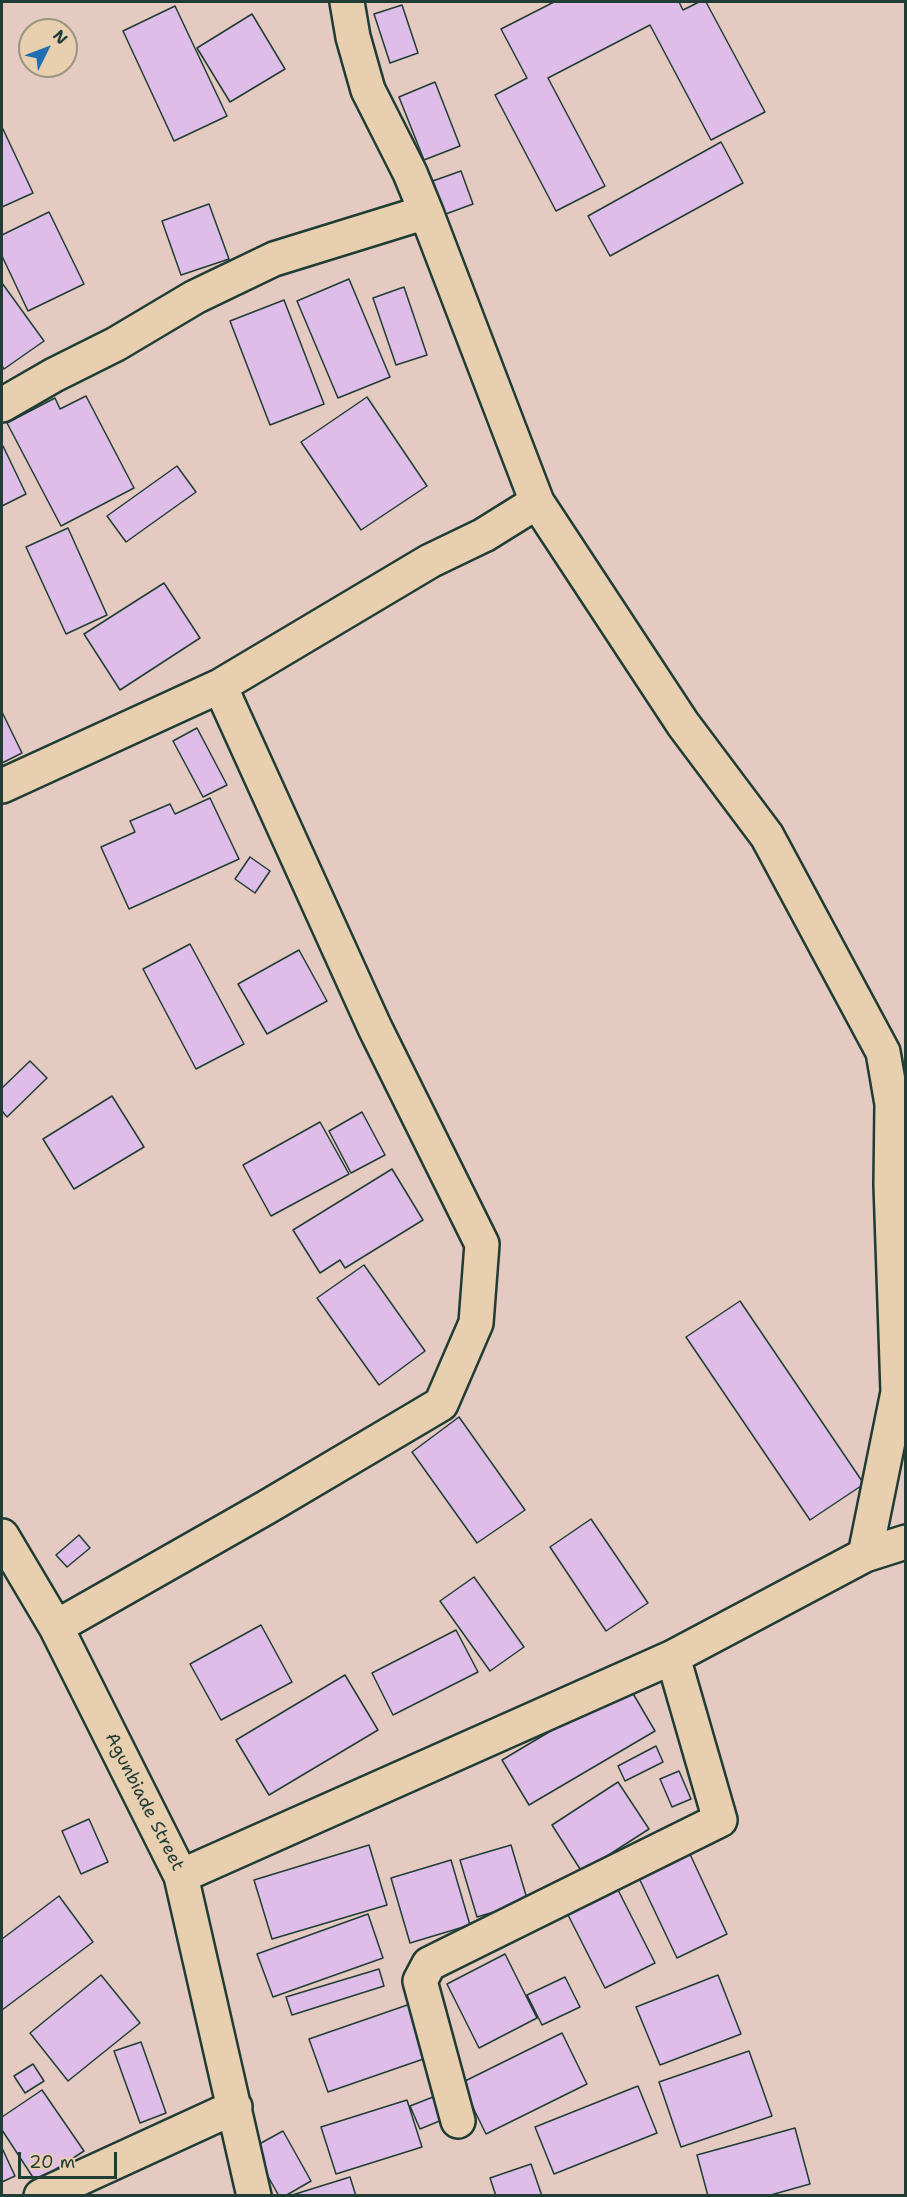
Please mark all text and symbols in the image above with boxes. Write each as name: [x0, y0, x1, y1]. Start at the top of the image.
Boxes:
north arrow: [18, 18, 78, 78]
text: N: [48, 25, 72, 49]
street label: Agunbiade Street: [100, 1729, 188, 1875]
scale bar: [21, 2140, 120, 2178]
text: 20 m: [29, 2150, 75, 2174]

